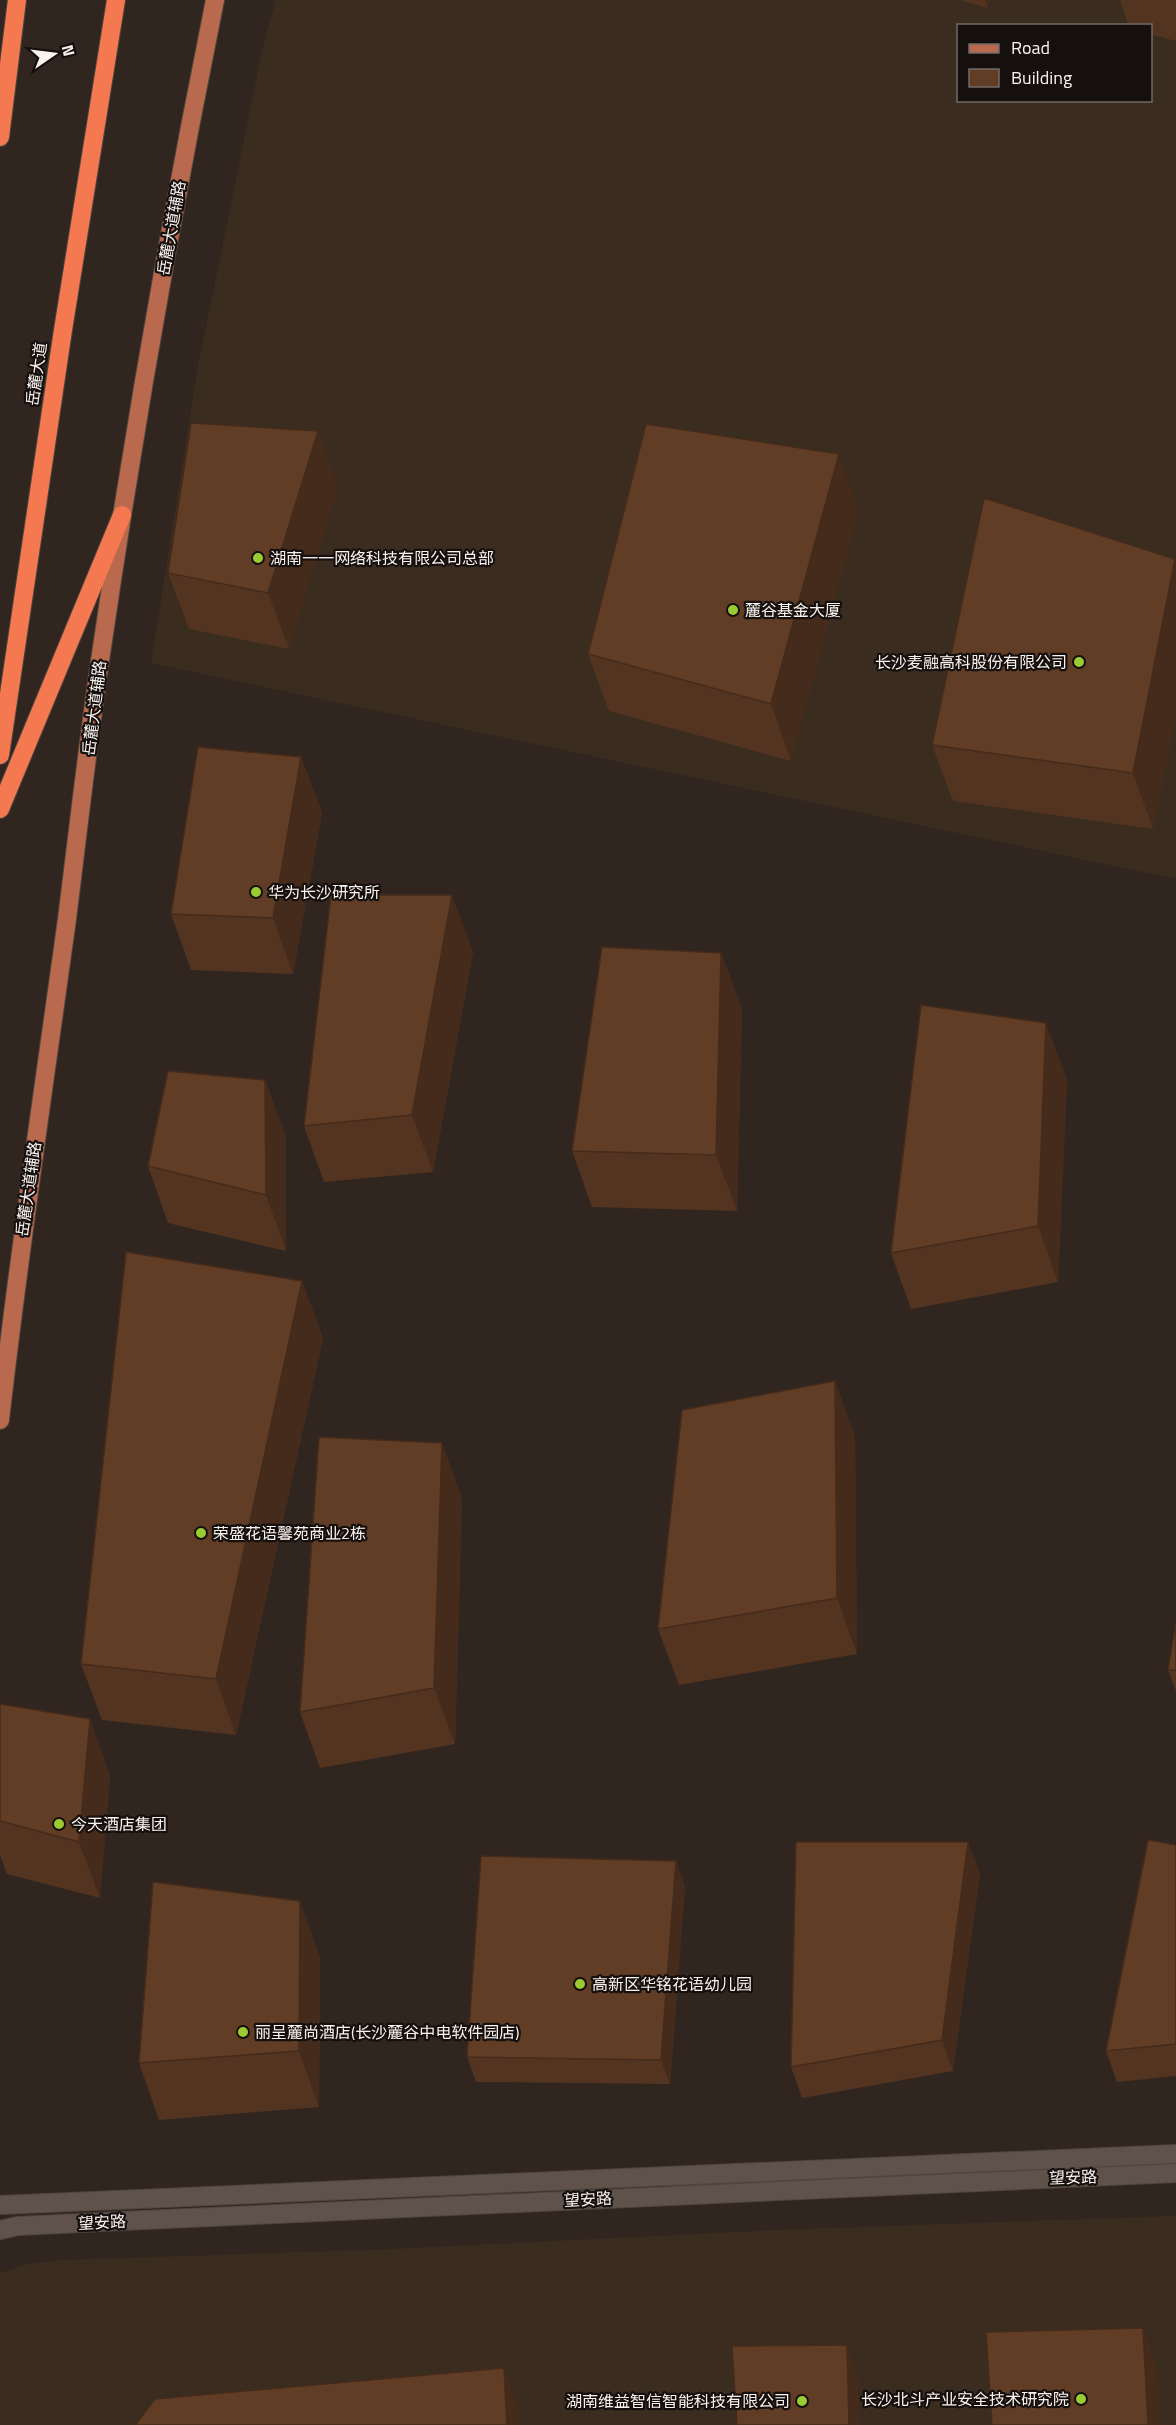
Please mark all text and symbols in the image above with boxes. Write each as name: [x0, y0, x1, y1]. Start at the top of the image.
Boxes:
north arrow: [24, 24, 84, 84]
legend: [957, 24, 1152, 102]
text: Road: [1011, 34, 1050, 61]
text: N: [56, 42, 82, 59]
text: Building: [1011, 64, 1072, 91]
street label: 岳麓大道辅路: [151, 179, 191, 277]
street label: 岳麓大道: [20, 341, 52, 407]
place label: 湖南一一网络科技有限公司总部: [270, 546, 494, 570]
marker: 湖南一一网络科技有限公司总部: [251, 551, 265, 565]
place label: 麓谷基金大厦: [745, 598, 841, 622]
marker: 麓谷基金大厦: [726, 603, 740, 617]
place label: 长沙麦融高科股份有限公司: [875, 650, 1067, 674]
marker: 长沙麦融高科股份有限公司: [1072, 655, 1086, 669]
street label: 岳麓大道辅路: [76, 659, 112, 757]
place label: 华为长沙研究所: [268, 880, 380, 904]
marker: 华为长沙研究所: [249, 885, 263, 899]
street label: 岳麓大道辅路: [9, 1140, 47, 1238]
place label: 荣盛花语馨苑商业2栋: [213, 1521, 366, 1545]
marker: 荣盛花语馨苑商业2栋: [194, 1526, 208, 1540]
place label: 今天酒店集团: [71, 1812, 167, 1836]
marker: 今天酒店集团: [52, 1817, 66, 1831]
place label: 高新区华铭花语幼儿园: [592, 1972, 752, 1996]
marker: 高新区华铭花语幼儿园: [573, 1977, 587, 1991]
place label: 丽呈麓尚酒店(长沙麓谷中电软件园店): [255, 2020, 519, 2044]
marker: 丽呈麓尚酒店(长沙麓谷中电软件园店): [236, 2025, 250, 2039]
street label: 望安路: [1049, 2164, 1097, 2190]
street label: 望安路: [563, 2186, 613, 2212]
street label: 望安路: [77, 2209, 127, 2235]
place label: 长沙北斗产业安全技术研究院: [861, 2387, 1069, 2411]
place label: 湖南维益智信智能科技有限公司: [566, 2389, 790, 2413]
marker: 长沙北斗产业安全技术研究院: [1074, 2392, 1088, 2406]
marker: 湖南维益智信智能科技有限公司: [795, 2394, 809, 2408]

